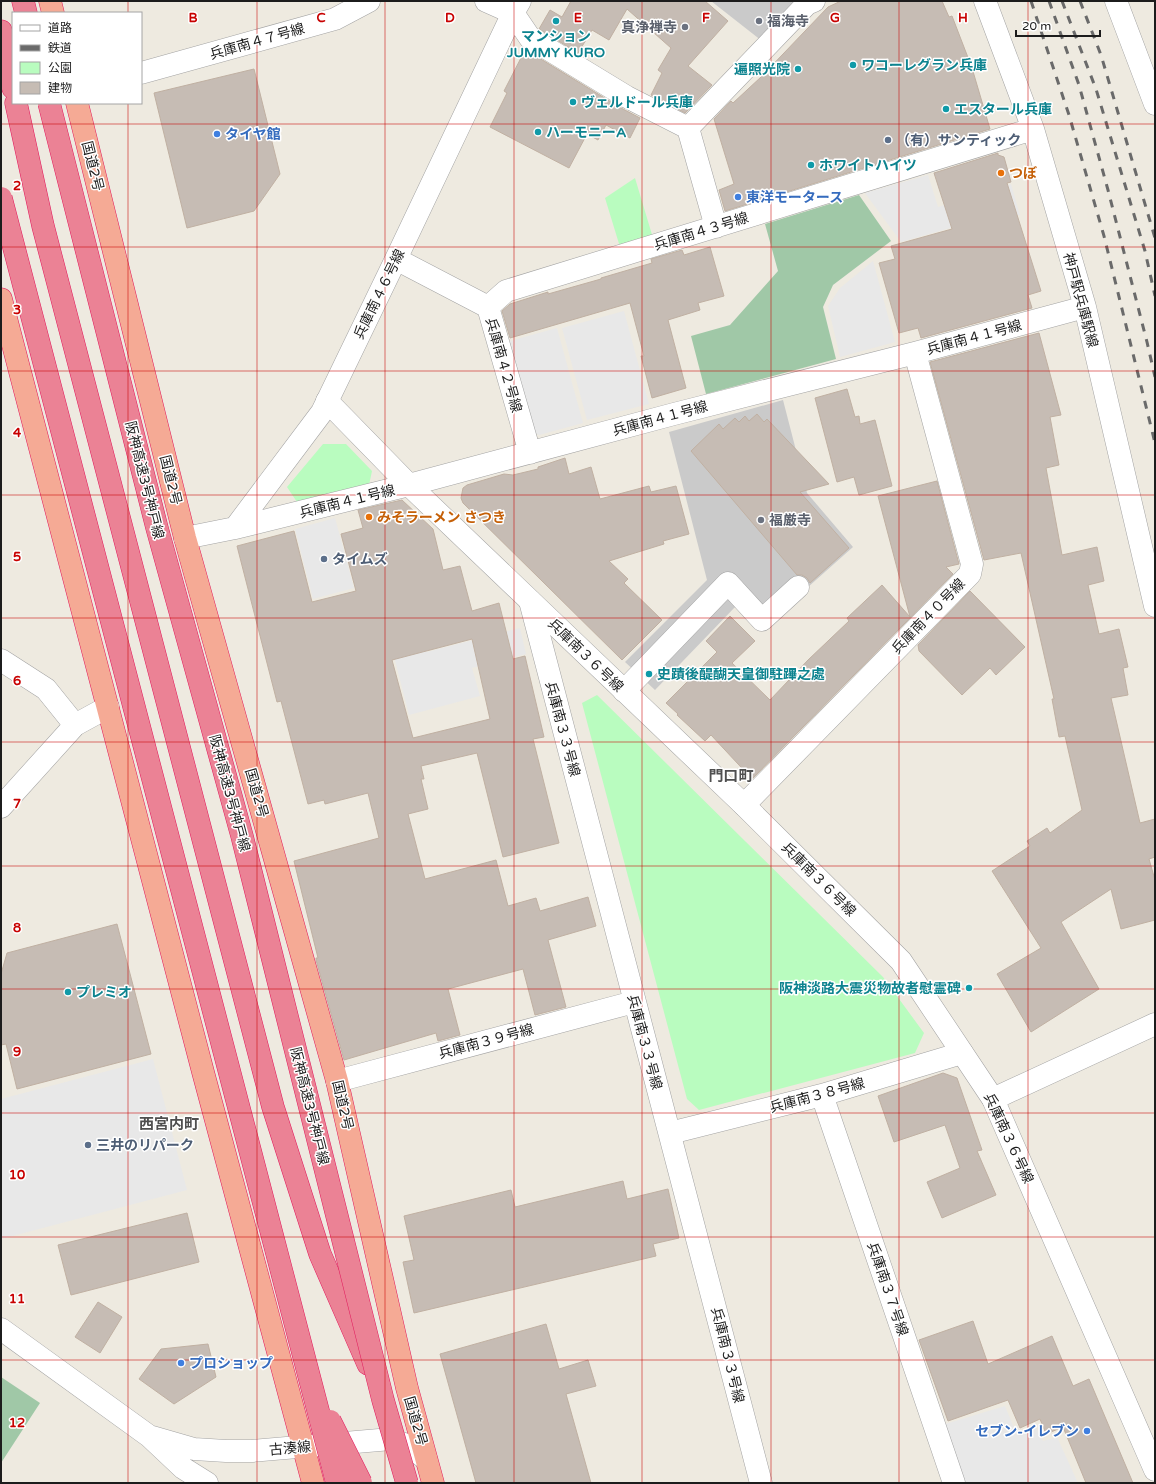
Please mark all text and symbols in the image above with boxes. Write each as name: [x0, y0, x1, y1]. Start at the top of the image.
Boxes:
text: B: [188, 10, 198, 26]
text: C: [316, 10, 326, 26]
text: D: [445, 10, 455, 26]
text: E: [574, 10, 582, 26]
text: F: [702, 10, 710, 26]
text: G: [830, 10, 840, 26]
text: H: [958, 10, 968, 26]
legend: [12, 12, 142, 104]
scale bar: [1016, 12, 1100, 38]
place label: 福海寺: [767, 13, 809, 30]
marker: マンション JUMMY KURO: [551, 16, 561, 26]
marker: 福海寺: [754, 16, 764, 26]
place label: 真浄禅寺: [621, 19, 677, 36]
text: 20 m: [1022, 19, 1051, 33]
street label: 兵庫南４７号線: [208, 20, 307, 63]
text: 道路: [48, 21, 72, 35]
marker: 真浄禅寺: [680, 22, 690, 32]
place label: マンション JUMMY KURO: [506, 28, 605, 61]
text: 鉄道: [48, 41, 72, 55]
place label: ワコーレグラン兵庫: [861, 57, 987, 74]
marker: ワコーレグラン兵庫: [848, 60, 858, 70]
text: 公園: [48, 61, 72, 75]
place label: 遍照光院: [734, 61, 790, 78]
marker: 遍照光院: [793, 64, 803, 74]
text: 建物: [48, 81, 72, 95]
place label: ヴェルドール兵庫: [581, 94, 693, 111]
marker: ヴェルドール兵庫: [568, 97, 578, 107]
place label: エスタール兵庫: [954, 101, 1052, 118]
marker: エスタール兵庫: [941, 104, 951, 114]
place label: ハーモニーA: [546, 124, 627, 141]
place label: タイヤ館: [225, 126, 281, 143]
marker: ハーモニーA: [533, 127, 543, 137]
marker: タイヤ館: [212, 129, 222, 139]
place label: （有）サンティック: [896, 132, 1021, 149]
marker: （有）サンティック: [883, 135, 893, 145]
street label: 国道2号: [78, 139, 107, 193]
place label: ホワイトハイツ: [819, 157, 917, 174]
marker: ホワイトハイツ: [806, 160, 816, 170]
place label: つぼ: [1009, 165, 1037, 182]
marker: つぼ: [996, 168, 1006, 178]
text: 2: [13, 178, 21, 194]
place label: 東洋モータース: [746, 189, 843, 206]
marker: 東洋モータース: [733, 192, 743, 202]
street label: 兵庫南４３号線: [652, 209, 750, 254]
street label: 兵庫南４６号線: [350, 246, 409, 342]
street label: 神戸駅兵庫駅線: [1060, 251, 1101, 350]
text: 3: [13, 302, 21, 318]
street label: 兵庫南４２号線: [482, 316, 525, 415]
street label: 兵庫南４１号線: [925, 317, 1024, 358]
street label: 兵庫南４１号線: [611, 398, 710, 439]
street label: 阪神高速3号神戸線: [122, 419, 167, 541]
text: 4: [13, 425, 22, 441]
street label: 国道2号: [156, 453, 185, 507]
street label: 兵庫南４１号線: [298, 481, 397, 522]
place label: みそラーメン さつき: [377, 509, 506, 526]
marker: みそラーメン さつき: [364, 512, 374, 522]
place label: 福厳寺: [769, 512, 811, 529]
marker: 福厳寺: [756, 515, 766, 525]
text: 5: [13, 549, 21, 565]
place label: タイムズ: [332, 551, 388, 568]
marker: タイムズ: [319, 554, 329, 564]
street label: 兵庫南４０号線: [888, 575, 969, 657]
street label: 兵庫南３６号線: [545, 615, 627, 696]
place label: 史蹟後醍醐天皇御駐蹕之處: [657, 666, 825, 683]
marker: 史蹟後醍醐天皇御駐蹕之處: [644, 669, 654, 679]
text: 6: [13, 673, 21, 689]
street label: 兵庫南３３号線: [542, 680, 583, 779]
street label: 阪神高速3号神戸線: [206, 733, 253, 854]
street label: 国道2号: [241, 766, 272, 820]
district label: 門口町: [708, 767, 754, 785]
text: 7: [13, 796, 21, 812]
street label: 兵庫南３６号線: [778, 839, 859, 920]
text: 8: [13, 920, 21, 936]
place label: 阪神淡路大震災物故者慰霊碑: [779, 980, 961, 997]
marker: 阪神淡路大震災物故者慰霊碑: [964, 983, 974, 993]
place label: プレミオ: [76, 984, 132, 1001]
marker: プレミオ: [63, 987, 73, 997]
street label: 兵庫南３３号線: [624, 993, 665, 1092]
street label: 兵庫南３９号線: [437, 1021, 536, 1062]
text: 9: [13, 1044, 21, 1060]
street label: 阪神高速3号神戸線: [287, 1045, 332, 1167]
street label: 兵庫南３８号線: [768, 1075, 867, 1116]
street label: 国道2号: [329, 1078, 357, 1132]
street label: 兵庫南３６号線: [980, 1090, 1037, 1186]
district label: 西宮内町: [139, 1115, 199, 1133]
place label: 三井のリパーク: [96, 1137, 194, 1154]
marker: 三井のリパーク: [83, 1140, 93, 1150]
text: 10: [9, 1167, 25, 1183]
street label: 兵庫南３７号線: [864, 1240, 912, 1338]
text: 11: [9, 1291, 25, 1307]
street label: 兵庫南３３号線: [707, 1306, 748, 1405]
place label: プロショップ: [189, 1355, 273, 1372]
marker: プロショップ: [176, 1358, 186, 1368]
street label: 国道2号: [400, 1394, 431, 1448]
text: 12: [9, 1415, 25, 1431]
place label: セブン-イレブン: [975, 1423, 1079, 1440]
marker: セブン-イレブン: [1082, 1426, 1092, 1436]
street label: 古湊線: [268, 1438, 312, 1459]

